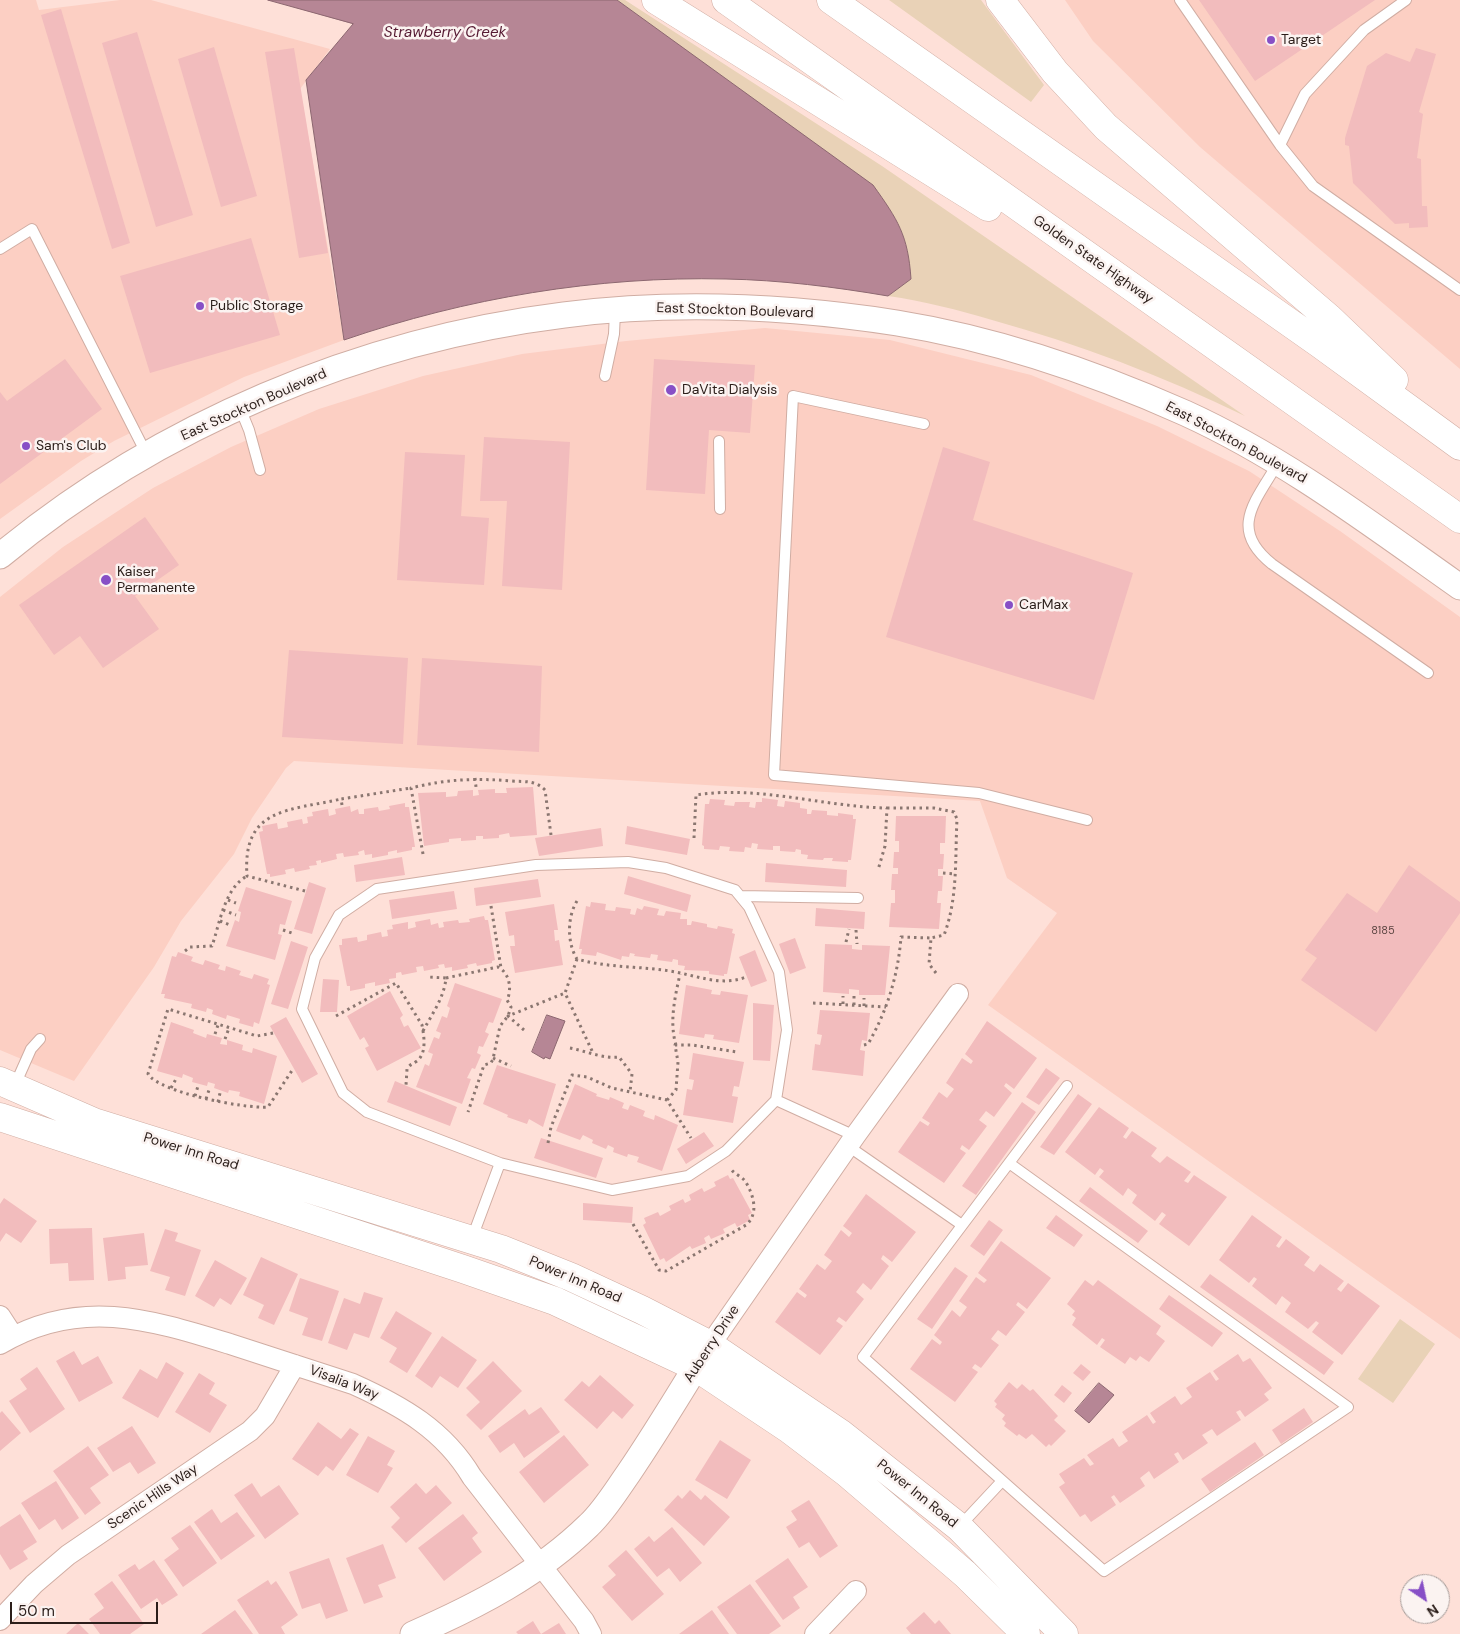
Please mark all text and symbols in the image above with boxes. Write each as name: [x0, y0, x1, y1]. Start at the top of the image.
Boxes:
water label: Strawberry Creek: [384, 24, 506, 42]
place label: Target: [1281, 32, 1321, 48]
marker: Target: [1265, 34, 1277, 46]
street label: Golden State Highway: [1030, 212, 1156, 308]
place label: Public Storage: [210, 298, 303, 314]
marker: Public Storage: [194, 300, 206, 312]
street label: East Stockton Boulevard: [656, 300, 814, 322]
street label: East Stockton Boulevard: [179, 365, 329, 445]
place label: DaVita Dialysis: [682, 382, 777, 398]
marker: DaVita Dialysis: [664, 383, 678, 397]
street label: East Stockton Boulevard: [1163, 399, 1309, 487]
place label: Sam's Club: [36, 438, 106, 454]
marker: Sam's Club: [20, 440, 32, 452]
place label: Kaiser Permanente: [117, 564, 195, 596]
marker: Kaiser Permanente: [99, 573, 113, 587]
place label: CarMax: [1019, 597, 1068, 613]
marker: CarMax: [1003, 599, 1015, 611]
house number: 8185: [1371, 924, 1395, 938]
street label: Power Inn Road: [141, 1130, 241, 1174]
street label: Power Inn Road: [526, 1253, 624, 1307]
street label: Auberry Drive: [681, 1302, 743, 1386]
street label: Visalia Way: [307, 1362, 381, 1404]
street label: Power Inn Road: [873, 1456, 961, 1532]
street label: Scenic Hills Way: [105, 1461, 201, 1533]
north arrow: [1400, 1574, 1450, 1624]
scale bar: [12, 1592, 160, 1624]
text: N: [1424, 1600, 1442, 1621]
text: 50 m: [18, 1601, 55, 1621]

